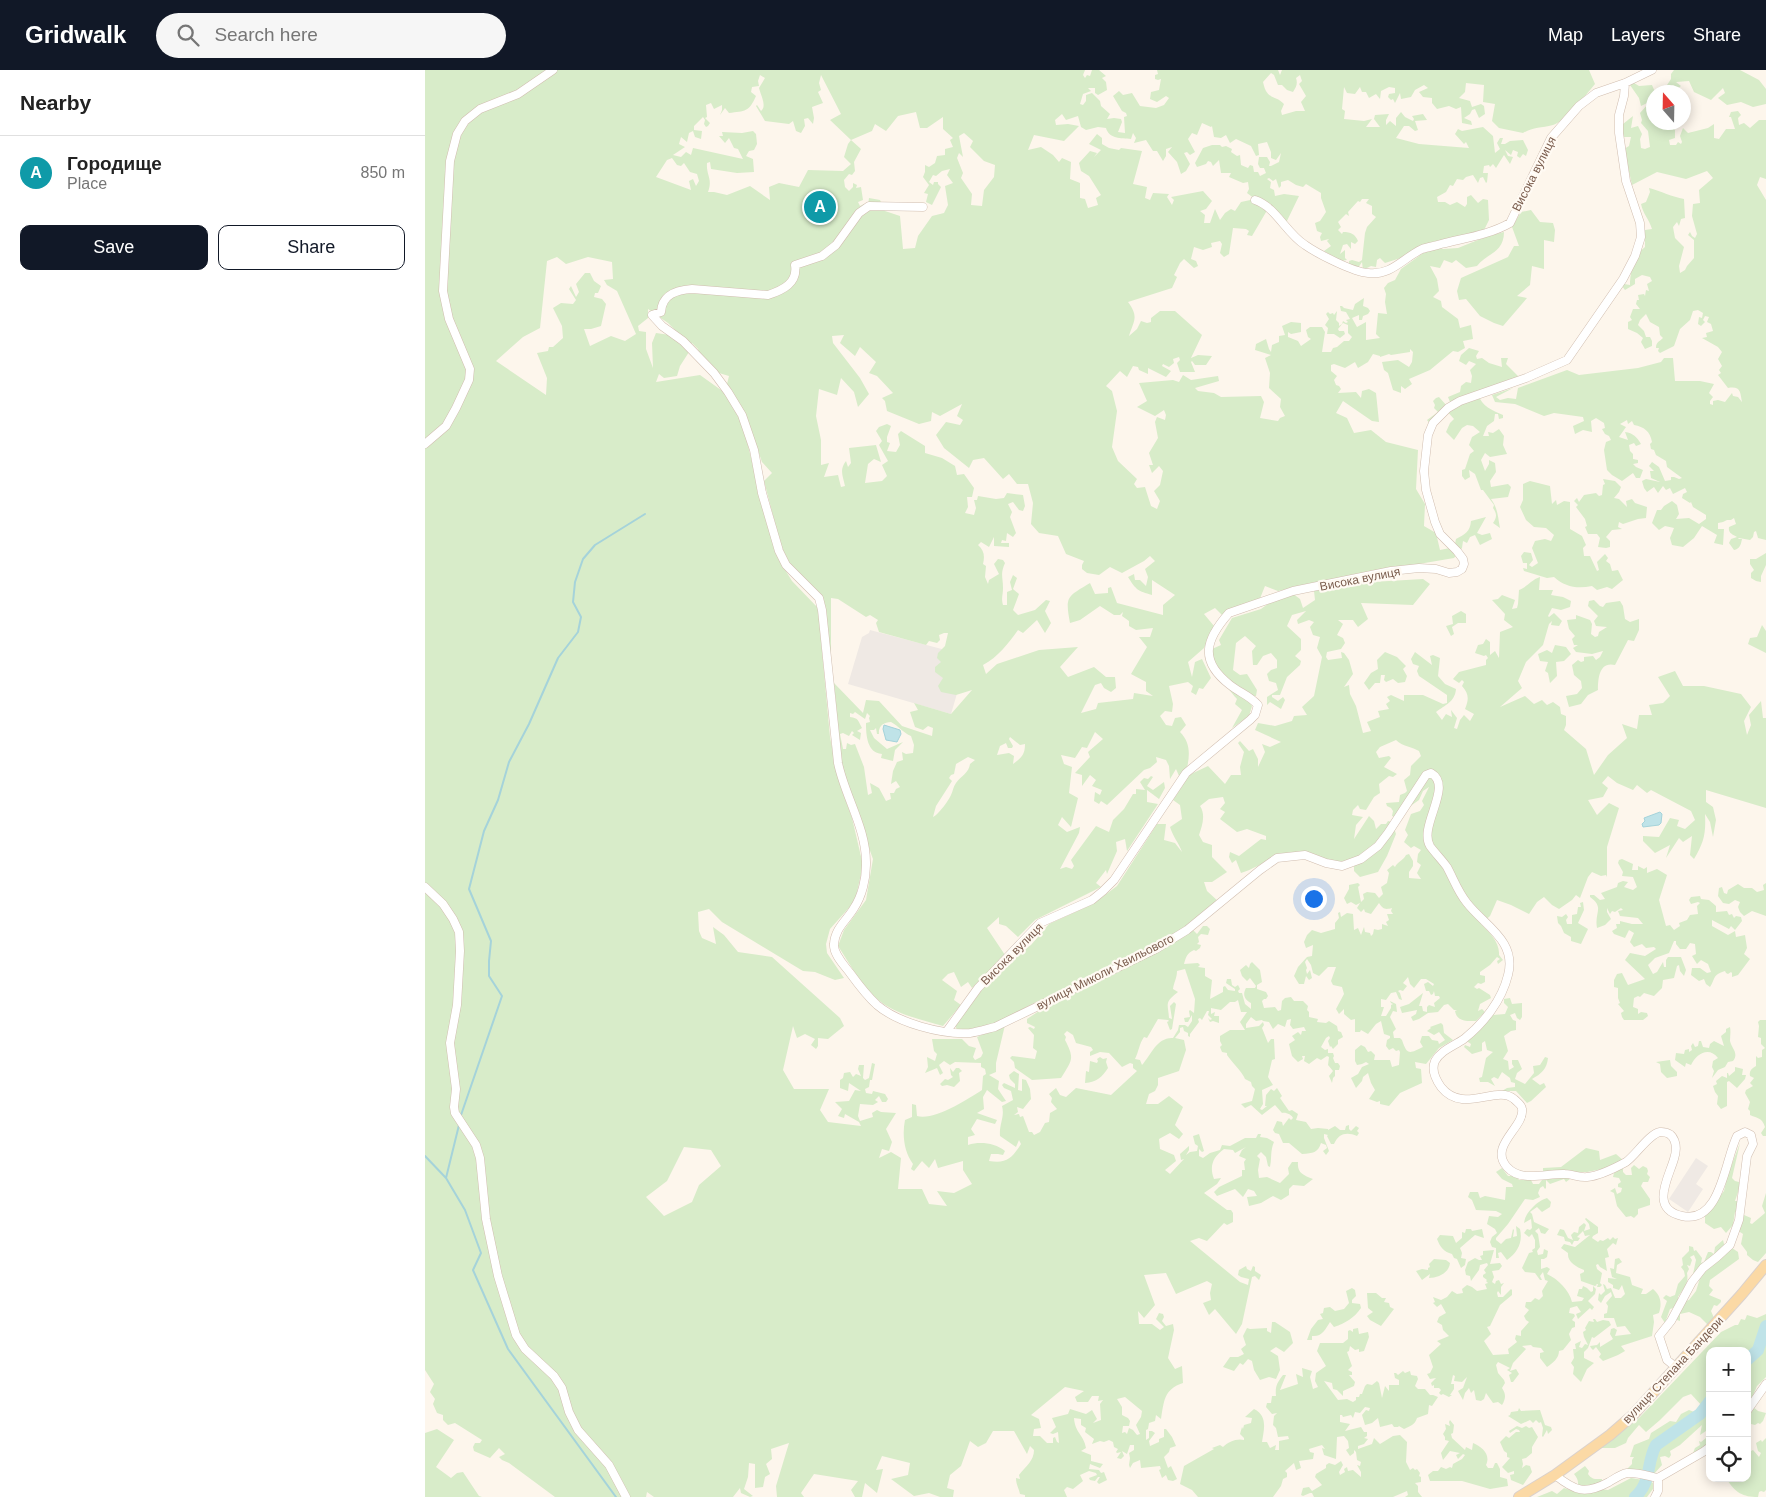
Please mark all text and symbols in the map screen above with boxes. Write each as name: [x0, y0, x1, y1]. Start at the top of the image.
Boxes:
search box: [156, 13, 506, 58]
text: Gridwalk: [25, 21, 126, 48]
icon: search: [174, 21, 202, 49]
text: Search here: [214, 24, 318, 45]
text: Map: [1548, 25, 1583, 45]
text: Layers: [1611, 25, 1665, 45]
text: Share: [1693, 25, 1741, 45]
north arrow: [1646, 85, 1691, 130]
text: Nearby: [20, 91, 91, 114]
street label: Висока вулиця: [1509, 134, 1559, 214]
text: Городище: [67, 153, 162, 174]
text: A: [30, 164, 42, 181]
text: 850 m: [361, 164, 405, 181]
text: Place: [67, 175, 107, 192]
pin: A: [804, 188, 836, 226]
button: Save: [20, 225, 208, 270]
button: Share: [218, 225, 405, 270]
street label: Висока вулиця: [1318, 564, 1402, 594]
your location: [1301, 886, 1327, 912]
street label: Висока вулиця: [978, 920, 1046, 988]
street label: вулиця Миколи Хвильового: [1034, 931, 1176, 1013]
street label: вулиця Степана Бандери: [1620, 1314, 1726, 1426]
map controls: [1706, 1347, 1751, 1482]
button: +: [1706, 1347, 1751, 1392]
button: −: [1706, 1392, 1751, 1437]
button: locate: [1706, 1437, 1751, 1482]

